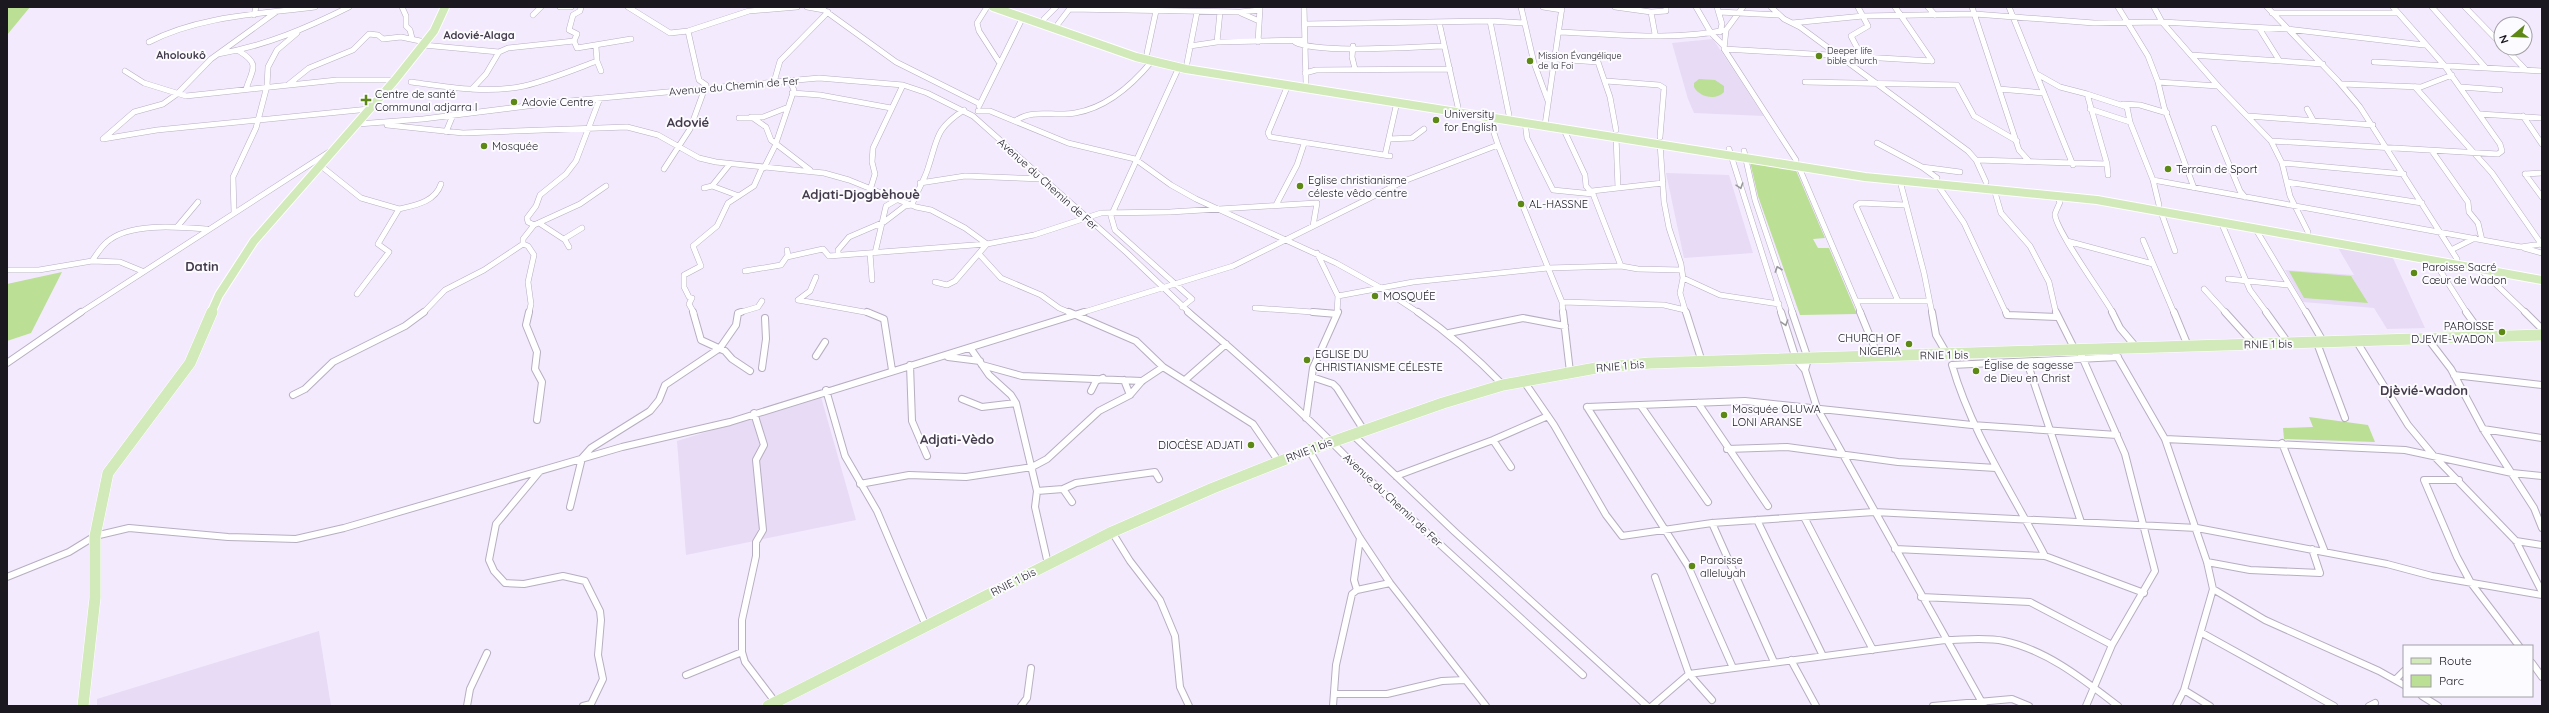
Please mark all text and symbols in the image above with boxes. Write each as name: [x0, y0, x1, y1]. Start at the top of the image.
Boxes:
north arrow: [2493, 16, 2533, 56]
district label: Adovié-Alaga: [443, 28, 515, 42]
text: N: [2496, 33, 2511, 45]
place label: Deeper life bible church: [1827, 45, 1877, 66]
district label: Aholoukô: [156, 48, 206, 62]
place label: Mission Évangélique de la Foi: [1538, 50, 1622, 71]
marker: Deeper life bible church: [1814, 51, 1824, 61]
marker: Mission Évangélique de la Foi: [1525, 56, 1535, 66]
street label: Avenue du Chemin de Fer: [668, 73, 800, 99]
place label: Centre de santé Communal adjarra I: [375, 87, 477, 114]
marker: Centre de santé Communal adjarra I: [360, 94, 372, 106]
place label: Adovie Centre: [522, 95, 593, 109]
marker: Adovie Centre: [509, 97, 519, 107]
place label: University for English: [1444, 107, 1497, 134]
district label: Adovié: [667, 114, 710, 130]
marker: University for English: [1431, 115, 1441, 125]
street label: Avenue du Chemin de Fer: [995, 135, 1102, 233]
place label: Mosquée: [492, 139, 538, 153]
marker: Mosquée: [479, 141, 489, 151]
place label: Terrain de Sport: [2176, 162, 2258, 176]
marker: Terrain de Sport: [2163, 164, 2173, 174]
place label: Eglise christianisme céleste vêdo centre: [1308, 173, 1407, 200]
marker: Eglise christianisme céleste vêdo centre: [1295, 181, 1305, 191]
one-way arrow: [1735, 182, 1744, 189]
district label: Adjati-Djogbèhouè: [802, 186, 920, 202]
place label: AL-HASSNE: [1529, 197, 1588, 211]
marker: AL-HASSNE: [1516, 199, 1526, 209]
district label: Datin: [185, 258, 219, 274]
place label: Paroisse Sacré Cœur de Wadon: [2422, 260, 2507, 287]
one-way arrow: [1774, 265, 1783, 272]
marker: Paroisse Sacré Cœur de Wadon: [2409, 268, 2419, 278]
place label: MOSQUÉE: [1383, 289, 1436, 303]
marker: MOSQUÉE: [1370, 291, 1380, 301]
one-way arrow: [1780, 319, 1788, 326]
place label: PAROISSE DJEVIE-WADON: [2411, 319, 2494, 346]
marker: PAROISSE DJEVIE-WADON: [2497, 327, 2507, 337]
place label: CHURCH OF NIGERIA: [1838, 331, 1901, 358]
street label: RNIE 1 bis: [2244, 337, 2292, 351]
marker: CHURCH OF NIGERIA: [1904, 339, 1914, 349]
place label: EGLISE DU CHRISTIANISME CÉLESTE: [1315, 347, 1443, 374]
street label: RNIE 1 bis: [1920, 348, 1968, 362]
marker: EGLISE DU CHRISTIANISME CÉLESTE: [1302, 355, 1312, 365]
street label: RNIE 1 bis: [1595, 357, 1645, 375]
place label: Église de sagesse de Dieu en Christ: [1984, 358, 2074, 385]
marker: Église de sagesse de Dieu en Christ: [1971, 366, 1981, 376]
district label: Djèvié-Wadon: [2380, 382, 2468, 398]
place label: Mosquée OLUWA LONI ARANSE: [1732, 402, 1821, 429]
marker: Mosquée OLUWA LONI ARANSE: [1719, 410, 1729, 420]
district label: Adjati-Vèdo: [920, 431, 994, 447]
street label: RNIE 1 bis: [1284, 435, 1334, 465]
place label: DIOCÈSE ADJATI: [1158, 438, 1243, 452]
marker: DIOCÈSE ADJATI: [1246, 440, 1256, 450]
street label: Avenue du Chemin de Fer: [1340, 450, 1446, 550]
place label: Paroisse alleluyah: [1700, 553, 1746, 580]
marker: Paroisse alleluyah: [1687, 561, 1697, 571]
street label: RNIE 1 bis: [988, 565, 1038, 599]
legend: [2403, 645, 2533, 697]
text: Route: [2439, 653, 2472, 668]
text: Parc: [2439, 673, 2464, 688]

